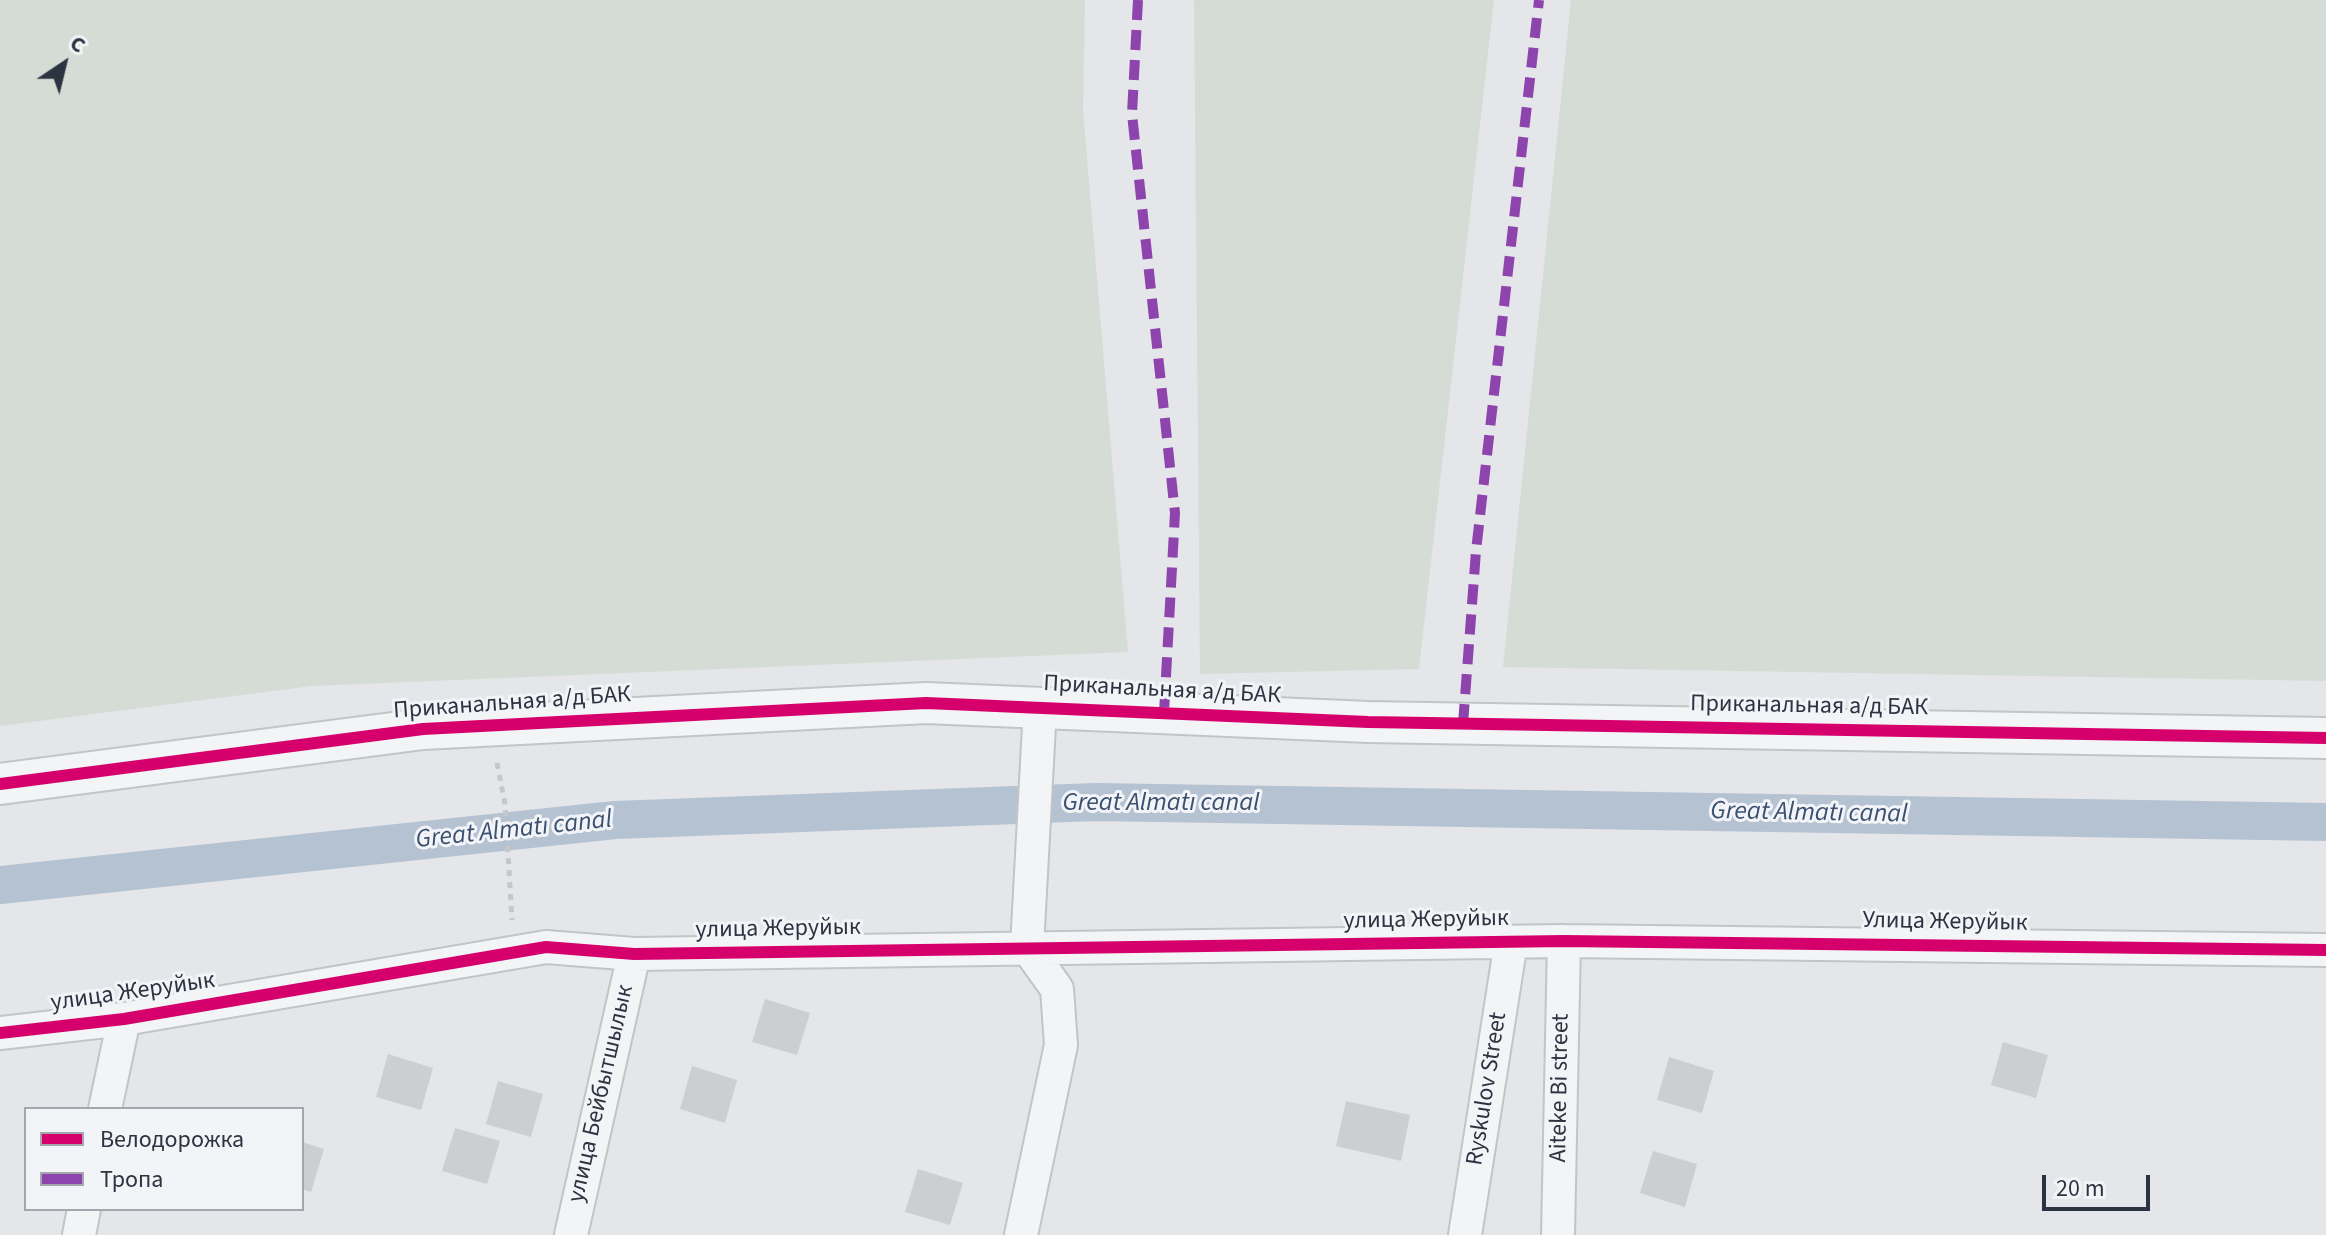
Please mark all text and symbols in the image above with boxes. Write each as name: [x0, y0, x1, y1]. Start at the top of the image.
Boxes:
north arrow: [24, 24, 104, 104]
text: С: [63, 28, 92, 61]
street label: Приканальная а/д БАК: [1042, 670, 1282, 712]
street label: Приканальная а/д БАК: [392, 681, 632, 727]
street label: Приканальная а/д БАК: [1690, 691, 1928, 723]
water label: Great Almatı canal: [1062, 788, 1260, 820]
water label: Great Almatı canal: [1710, 797, 1908, 831]
water label: Great Almatı canal: [414, 805, 614, 857]
street label: улица Жеруйык: [1343, 905, 1509, 937]
street label: Улица Жеруйык: [1862, 907, 2028, 939]
street label: улица Жеруйык: [695, 914, 861, 946]
street label: улица Жеруйык: [49, 967, 217, 1019]
street label: улица Бейбытшылык: [563, 982, 641, 1206]
street label: Ryskulov Street: [1462, 1010, 1514, 1168]
street label: Aiteke Bi street: [1545, 1013, 1577, 1163]
legend: [24, 1107, 304, 1211]
text: Велодорожка: [100, 1122, 244, 1157]
scale bar: [2046, 1159, 2154, 1209]
text: Тропа: [100, 1162, 163, 1197]
text: 20 m: [2056, 1171, 2105, 1206]

